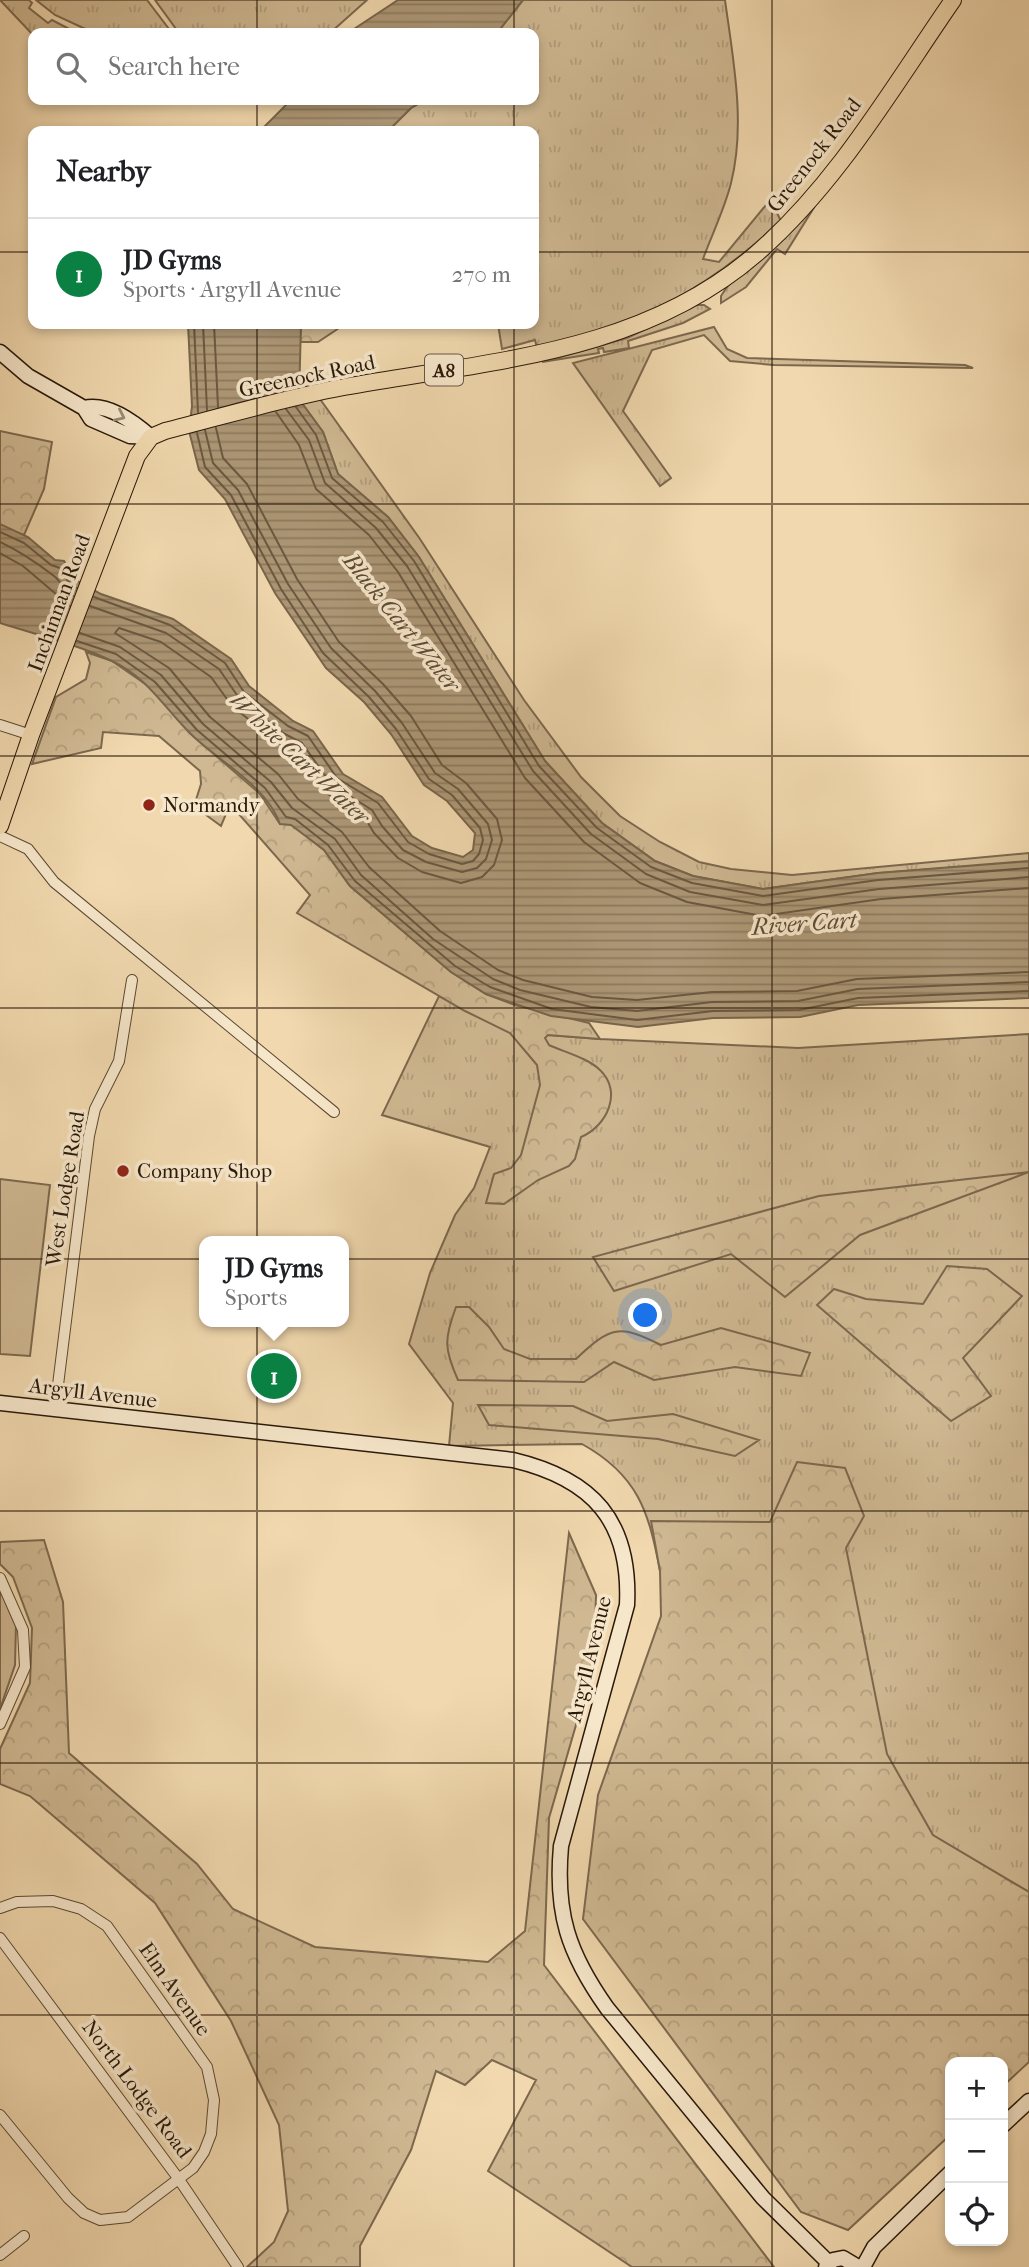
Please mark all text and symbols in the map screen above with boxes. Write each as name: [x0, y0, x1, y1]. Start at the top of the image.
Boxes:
search box: [28, 28, 539, 105]
icon: search: [52, 48, 90, 86]
text: Search here: [108, 51, 240, 82]
street label: Greenock Road: [762, 93, 866, 217]
text: Nearby: [56, 154, 151, 189]
text: JD Gyms: [123, 245, 221, 276]
text: 1: [75, 261, 83, 288]
text: 270 m: [451, 261, 511, 288]
text: Sports · Argyll Avenue: [123, 276, 341, 303]
street label: Greenock Road: [237, 350, 378, 402]
road number: A8: [425, 354, 463, 386]
one-way arrow: [113, 408, 125, 422]
street label: Inchinnan Road: [23, 530, 95, 675]
water label: Black Cart Water: [336, 546, 467, 698]
water label: White Cart Water: [224, 687, 376, 831]
place label: Normandy: [163, 793, 260, 817]
marker: Normandy: [141, 797, 157, 813]
water label: River Cart: [749, 906, 859, 941]
street label: West Lodge Road: [41, 1109, 89, 1269]
place label: Company Shop: [137, 1159, 272, 1183]
marker: Company Shop: [115, 1163, 131, 1179]
popup: [199, 1236, 349, 1327]
text: JD Gyms: [225, 1253, 323, 1284]
text: Sports: [225, 1284, 287, 1311]
your location: [628, 1298, 662, 1332]
pin: 1: [251, 1350, 297, 1402]
street label: Argyll Avenue: [27, 1373, 158, 1413]
street label: Argyll Avenue: [562, 1594, 616, 1725]
street label: Elm Avenue: [134, 1938, 216, 2040]
street label: North Lodge Road: [77, 2015, 197, 2163]
map controls: [945, 2057, 1008, 2246]
button: +: [945, 2057, 1008, 2120]
button: −: [945, 2120, 1008, 2183]
button: locate: [945, 2183, 1008, 2246]

